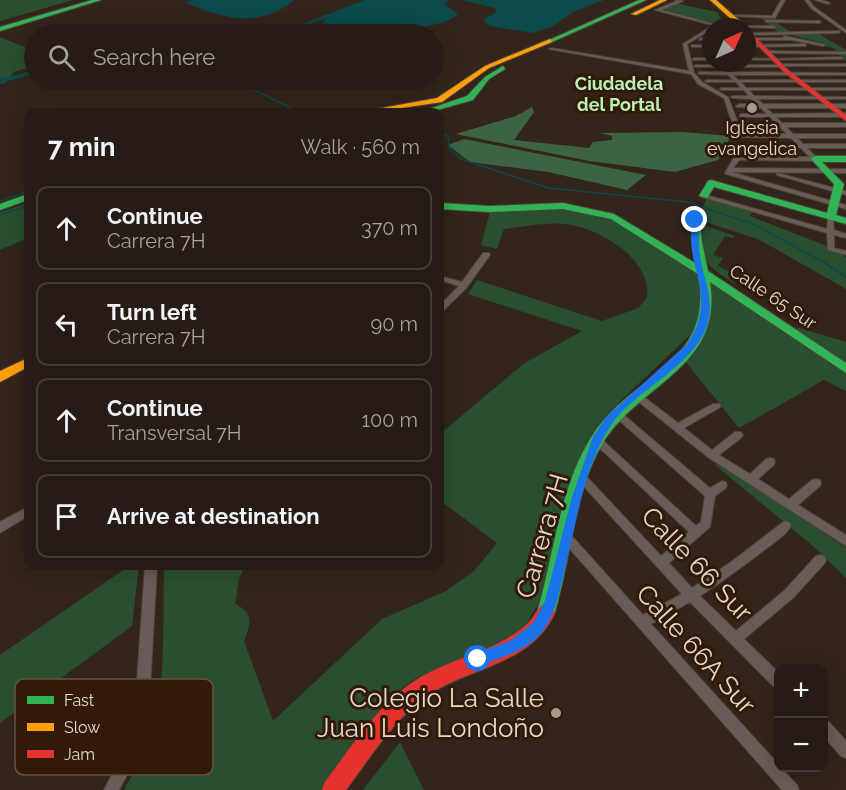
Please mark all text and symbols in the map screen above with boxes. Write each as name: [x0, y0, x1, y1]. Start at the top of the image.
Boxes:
north arrow: [702, 18, 756, 72]
search box: [24, 24, 444, 90]
icon: search: [45, 41, 78, 74]
text: Search here: [93, 44, 215, 70]
district label: Ciudadela del Portal: [575, 73, 663, 115]
marker: Iglesia evangelica: [745, 101, 759, 115]
place label: Iglesia evangelica: [707, 117, 797, 159]
text: 7 min: [48, 132, 115, 162]
text: Walk · 560 m: [301, 135, 420, 159]
text: Continue: [107, 203, 203, 229]
route end: [681, 206, 707, 232]
icon: ahead: [50, 212, 83, 245]
text: 370 m: [361, 216, 418, 240]
text: Carrera 7H: [107, 229, 206, 253]
street label: Calle 65 Sur: [726, 260, 821, 334]
text: Turn left: [107, 299, 197, 325]
icon: left: [50, 308, 83, 341]
text: 90 m: [371, 312, 418, 336]
text: Carrera 7H: [107, 325, 206, 349]
text: Continue: [107, 395, 203, 421]
icon: ahead: [50, 404, 83, 437]
text: 100 m: [361, 408, 418, 432]
text: Transversal 7H: [107, 421, 241, 445]
street label: Carrera 7H: [510, 470, 574, 602]
icon: arrive: [50, 500, 83, 533]
street label: Calle 66 Sur: [635, 501, 759, 627]
text: Arrive at destination: [107, 503, 320, 529]
street label: Calle 66A Sur: [630, 578, 762, 720]
route start: [464, 645, 490, 671]
map controls: [774, 664, 828, 772]
button: +: [774, 664, 828, 718]
legend: [15, 679, 213, 775]
place label: Colegio La Salle Juan Luis Londoño: [317, 683, 544, 743]
text: Fast: [64, 691, 95, 710]
marker: Colegio La Salle Juan Luis Londoño: [549, 706, 563, 720]
text: Slow: [64, 718, 100, 737]
button: −: [774, 718, 828, 772]
text: Jam: [64, 745, 95, 764]

